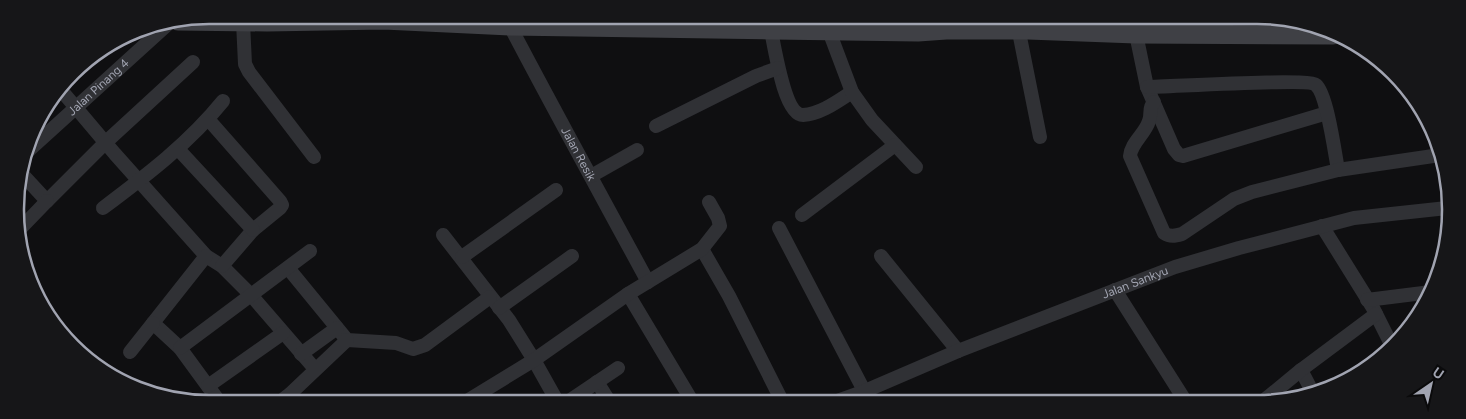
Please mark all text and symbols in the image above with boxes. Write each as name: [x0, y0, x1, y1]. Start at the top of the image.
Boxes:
street label: Jalan Pinang 4: [65, 56, 132, 118]
street label: Jalan Resik: [558, 125, 599, 183]
street label: Jalan Sankyu: [1100, 263, 1170, 302]
north arrow: [1406, 359, 1456, 409]
text: U: [1429, 364, 1447, 383]

